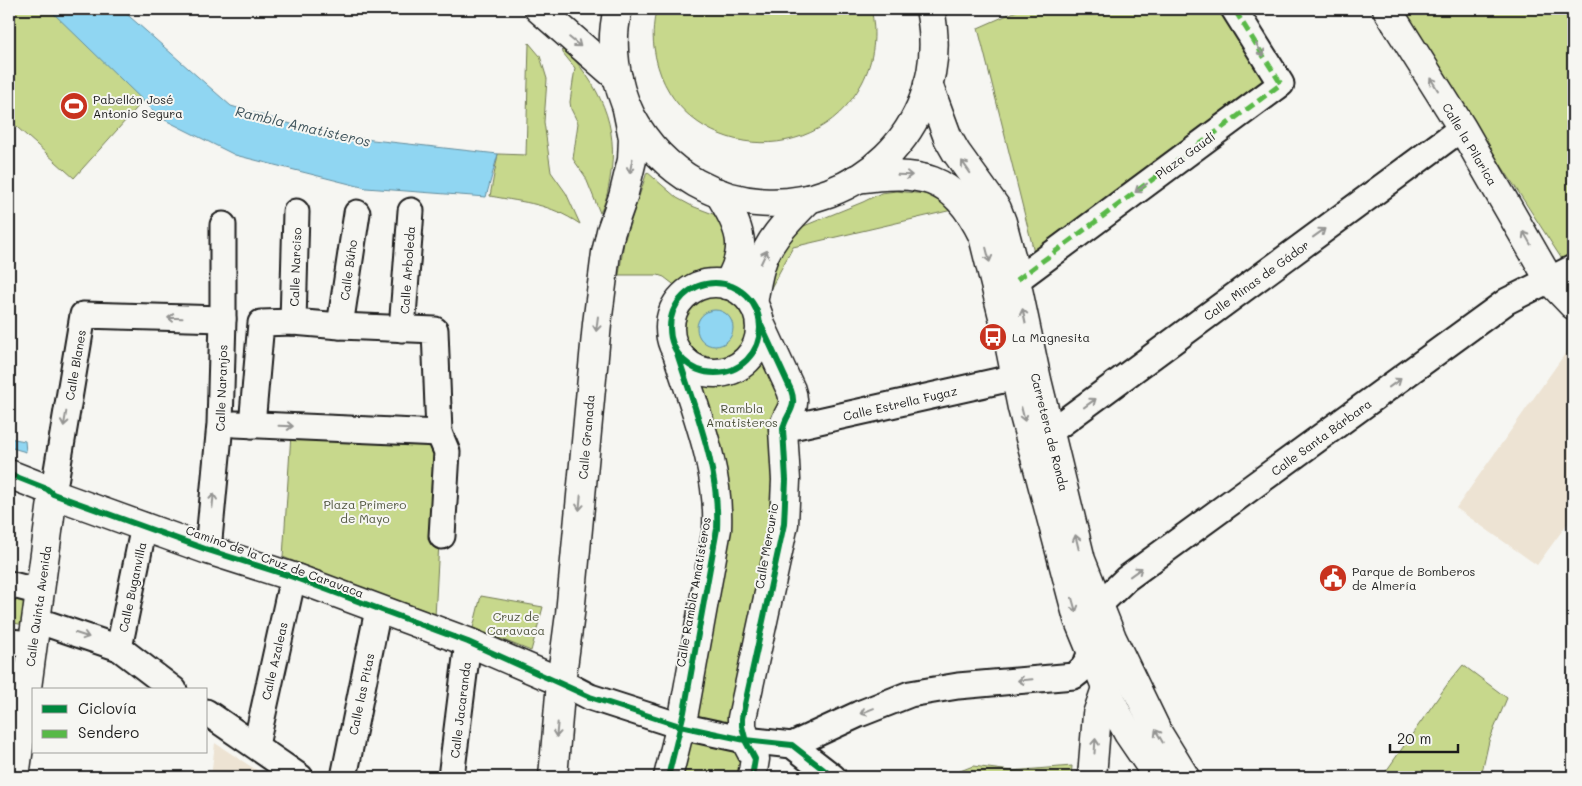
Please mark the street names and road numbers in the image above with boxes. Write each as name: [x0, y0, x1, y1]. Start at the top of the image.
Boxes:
street label: Calle la Pilarica: [1439, 100, 1501, 188]
street label: Plaza Gaudí: [1152, 128, 1218, 182]
street label: Calle Arboleda: [396, 226, 418, 314]
street label: Calle Narciso: [286, 227, 304, 307]
street label: Calle Minas de Gádor: [1200, 236, 1312, 324]
street label: Calle Búho: [336, 239, 360, 301]
street label: Calle Blanes: [61, 328, 89, 401]
street label: Calle Naranjos: [211, 344, 231, 432]
street label: Carretera de Ronda: [1028, 371, 1072, 493]
street label: Calle Estrella Fugaz: [841, 382, 959, 424]
street label: Calle Granada: [574, 394, 598, 480]
street label: Calle Santa Bárbara: [1268, 395, 1374, 479]
street label: Calle Mercurio: [751, 502, 781, 590]
street label: Calle Rambla Amatisteros: [672, 516, 714, 668]
street label: Camino de la Cruz de Caravaca: [184, 521, 366, 601]
street label: Calle Buganvilla: [115, 540, 149, 634]
street label: Calle Quinta Avenida: [22, 544, 54, 668]
street label: Calle Azaleas: [257, 620, 291, 702]
street label: Calle las Pitas: [345, 652, 377, 736]
street label: Calle Jacaranda: [446, 661, 474, 759]

